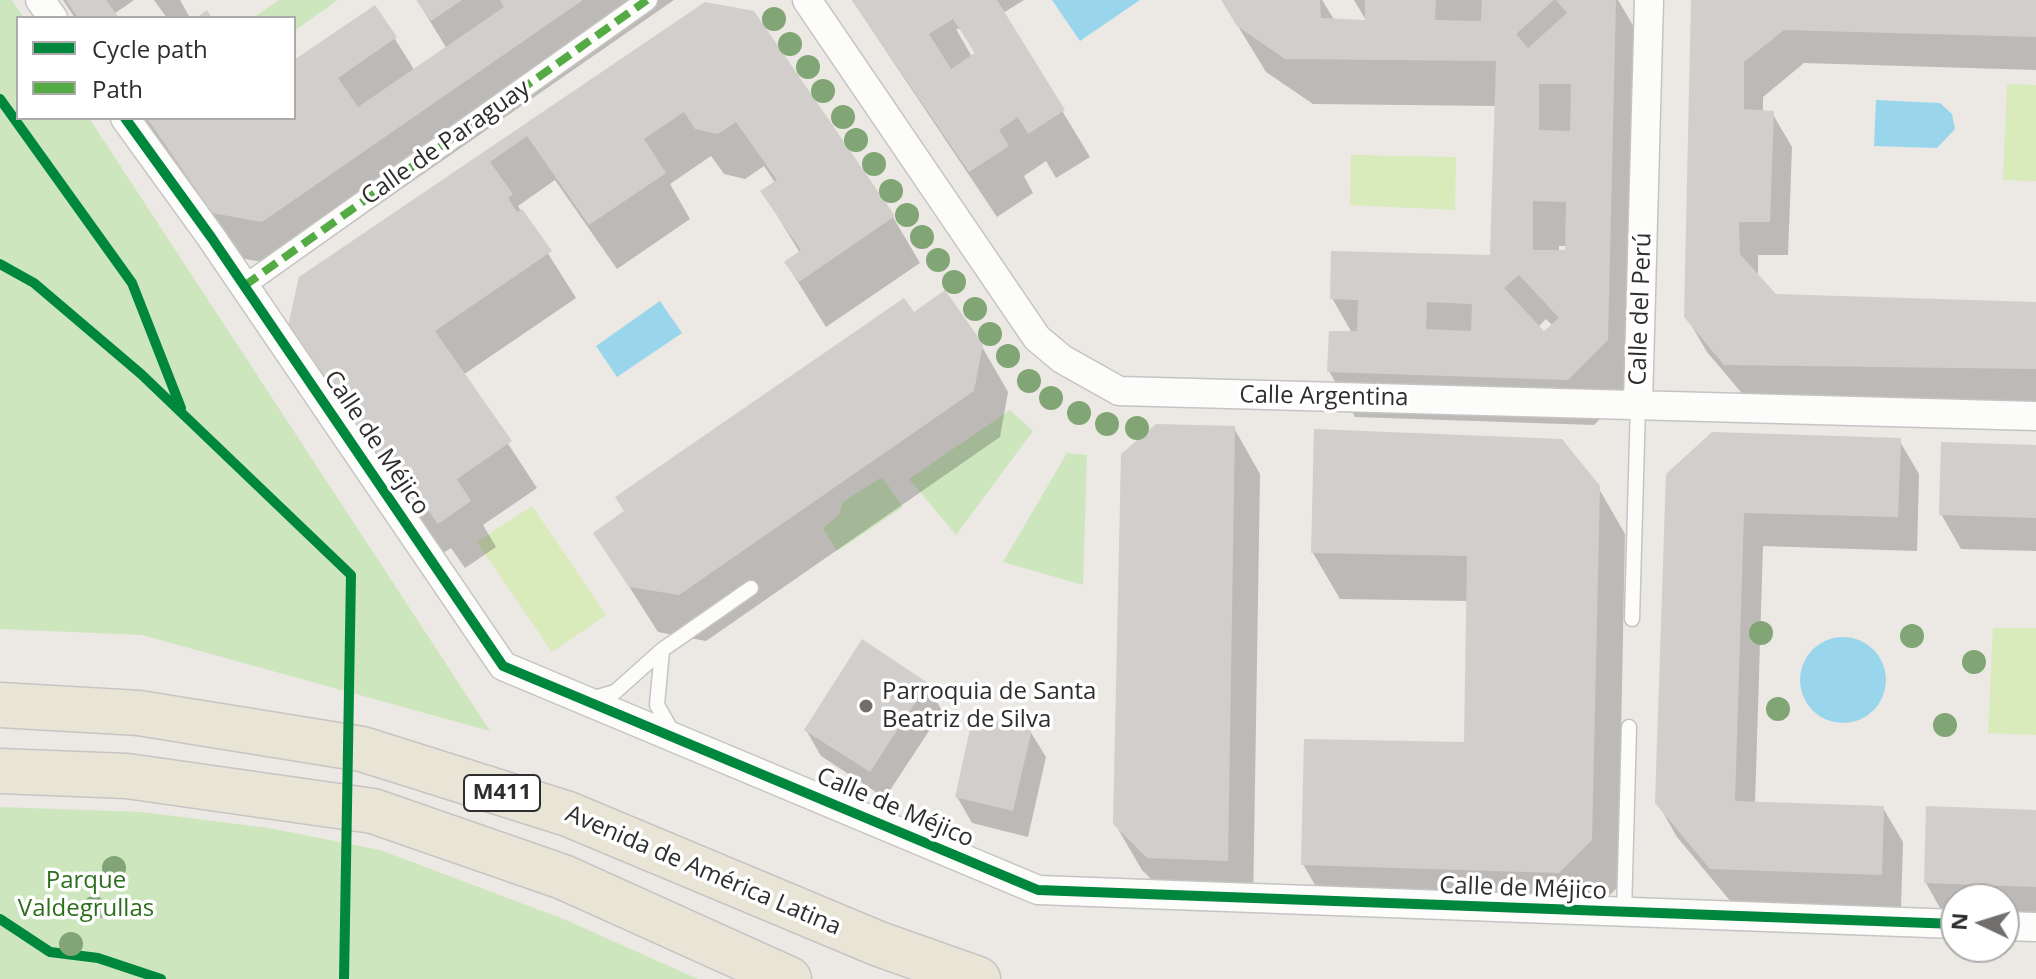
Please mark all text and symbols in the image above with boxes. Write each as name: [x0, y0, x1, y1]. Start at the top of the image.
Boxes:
legend: [16, 16, 296, 120]
text: Cycle path: [92, 32, 208, 65]
text: Path: [92, 72, 143, 105]
street label: Calle de Paraguay: [356, 74, 536, 212]
street label: Calle del Perú: [1624, 232, 1658, 386]
street label: Calle de Méjico: [317, 365, 435, 521]
street label: Calle Argentina: [1239, 381, 1409, 413]
place label: Parroquia de Santa Beatriz de Silva: [882, 678, 1096, 734]
marker: Parroquia de Santa Beatriz de Silva: [857, 697, 875, 715]
street label: Calle de Méjico: [812, 762, 978, 854]
road number: M411: [464, 775, 540, 811]
street label: Avenida de América Latina: [561, 800, 845, 942]
park label: Parque Valdegrullas: [18, 867, 154, 923]
street label: Calle de Méjico: [1439, 872, 1607, 906]
north arrow: [1940, 883, 2020, 963]
text: N: [1942, 912, 1974, 931]

